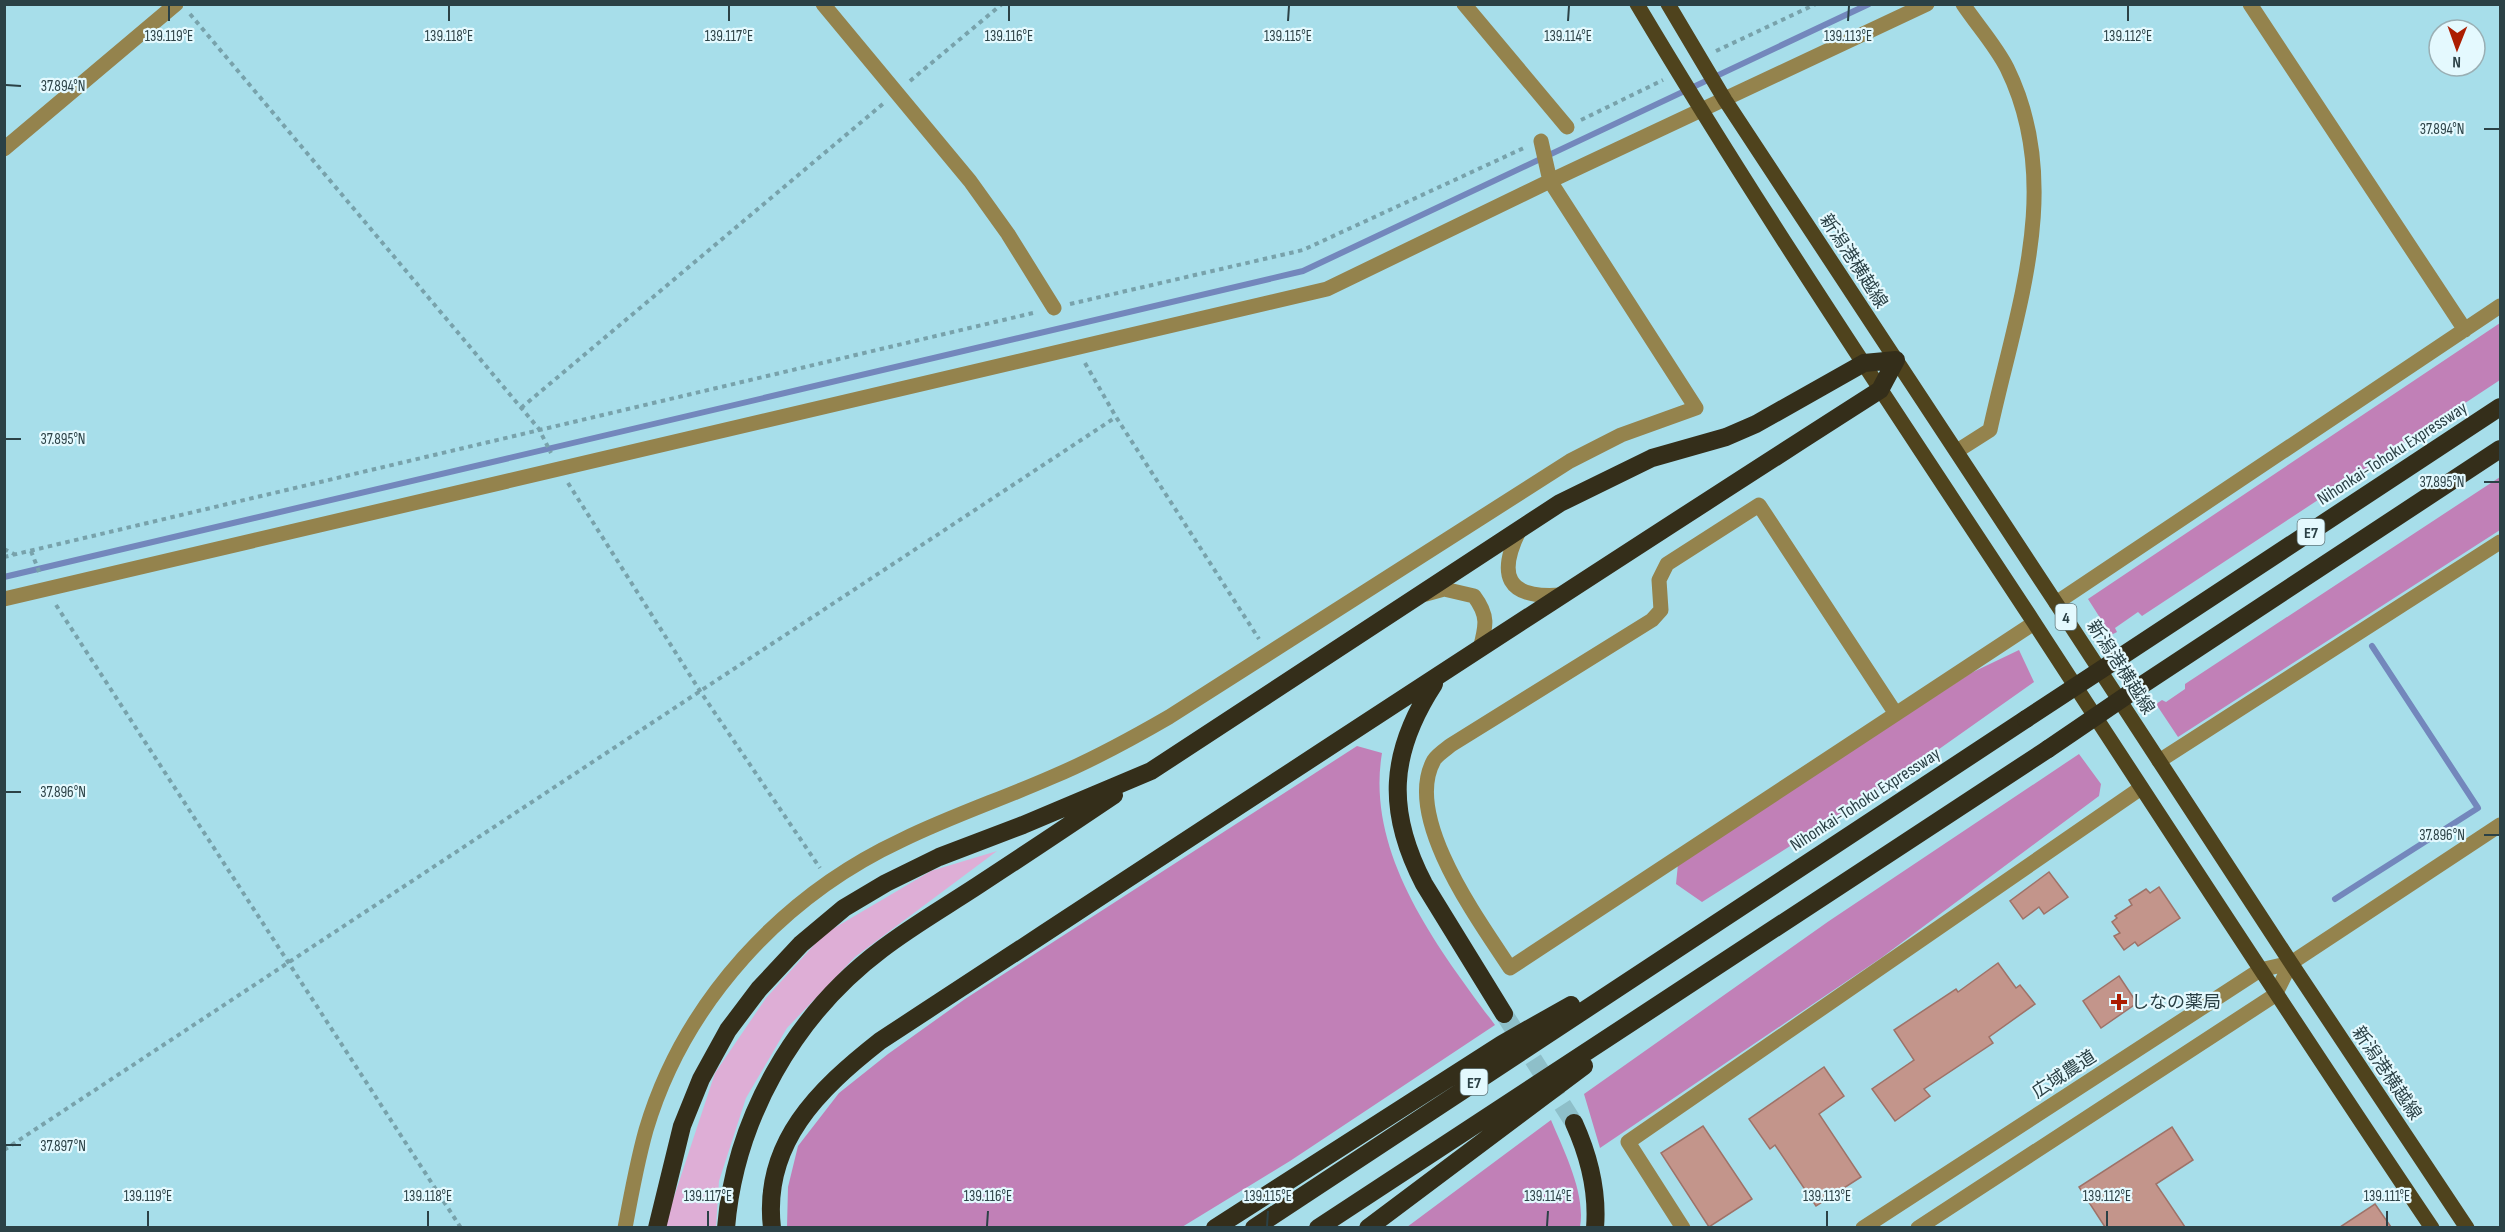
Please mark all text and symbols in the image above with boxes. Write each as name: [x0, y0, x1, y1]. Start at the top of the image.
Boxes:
north arrow: [2427, 18, 2487, 78]
text: 139.119°E: [145, 27, 193, 46]
text: 139.118°E: [425, 27, 473, 46]
text: 139.117°E: [705, 27, 753, 46]
text: 139.116°E: [985, 27, 1033, 46]
text: 139.115°E: [1264, 27, 1312, 46]
text: 139.114°E: [1544, 27, 1592, 46]
text: 139.113°E: [1824, 27, 1872, 46]
text: 139.112°E: [2104, 27, 2152, 46]
text: N: [2452, 52, 2461, 71]
text: 37.894°N: [41, 77, 85, 96]
text: 37.894°N: [2420, 120, 2464, 139]
street label: 新潟港横越線: [1815, 210, 1892, 312]
street label: Nihonkai-Tohoku Expressway: [2313, 397, 2471, 510]
text: 37.895°N: [40, 430, 86, 449]
text: 37.895°N: [2419, 473, 2465, 492]
road number: E7: [2298, 519, 2324, 545]
road number: 4: [2056, 604, 2076, 630]
street label: 新潟港横越線: [2082, 616, 2159, 718]
street label: Nihonkai-Tohoku Expressway: [1786, 743, 1944, 856]
text: 37.896°N: [40, 783, 86, 802]
text: 37.896°N: [2419, 826, 2465, 845]
place label: しなの薬局: [2131, 992, 2221, 1013]
marker: しなの薬局: [2112, 995, 2126, 1009]
street label: 新潟港横越線: [2348, 1023, 2425, 1124]
street label: 広域農道: [2028, 1046, 2100, 1103]
road number: E7: [1460, 1069, 1488, 1095]
text: 37.897°N: [40, 1137, 86, 1156]
text: 139.119°E: [124, 1187, 172, 1206]
text: 139.118°E: [404, 1187, 452, 1206]
text: 139.117°E: [684, 1187, 732, 1206]
text: 139.116°E: [964, 1187, 1012, 1206]
text: 139.115°E: [1244, 1187, 1292, 1206]
text: 139.114°E: [1524, 1187, 1572, 1206]
text: 139.113°E: [1803, 1187, 1851, 1206]
text: 139.112°E: [2083, 1187, 2131, 1206]
text: 139.111°E: [2364, 1187, 2410, 1206]

